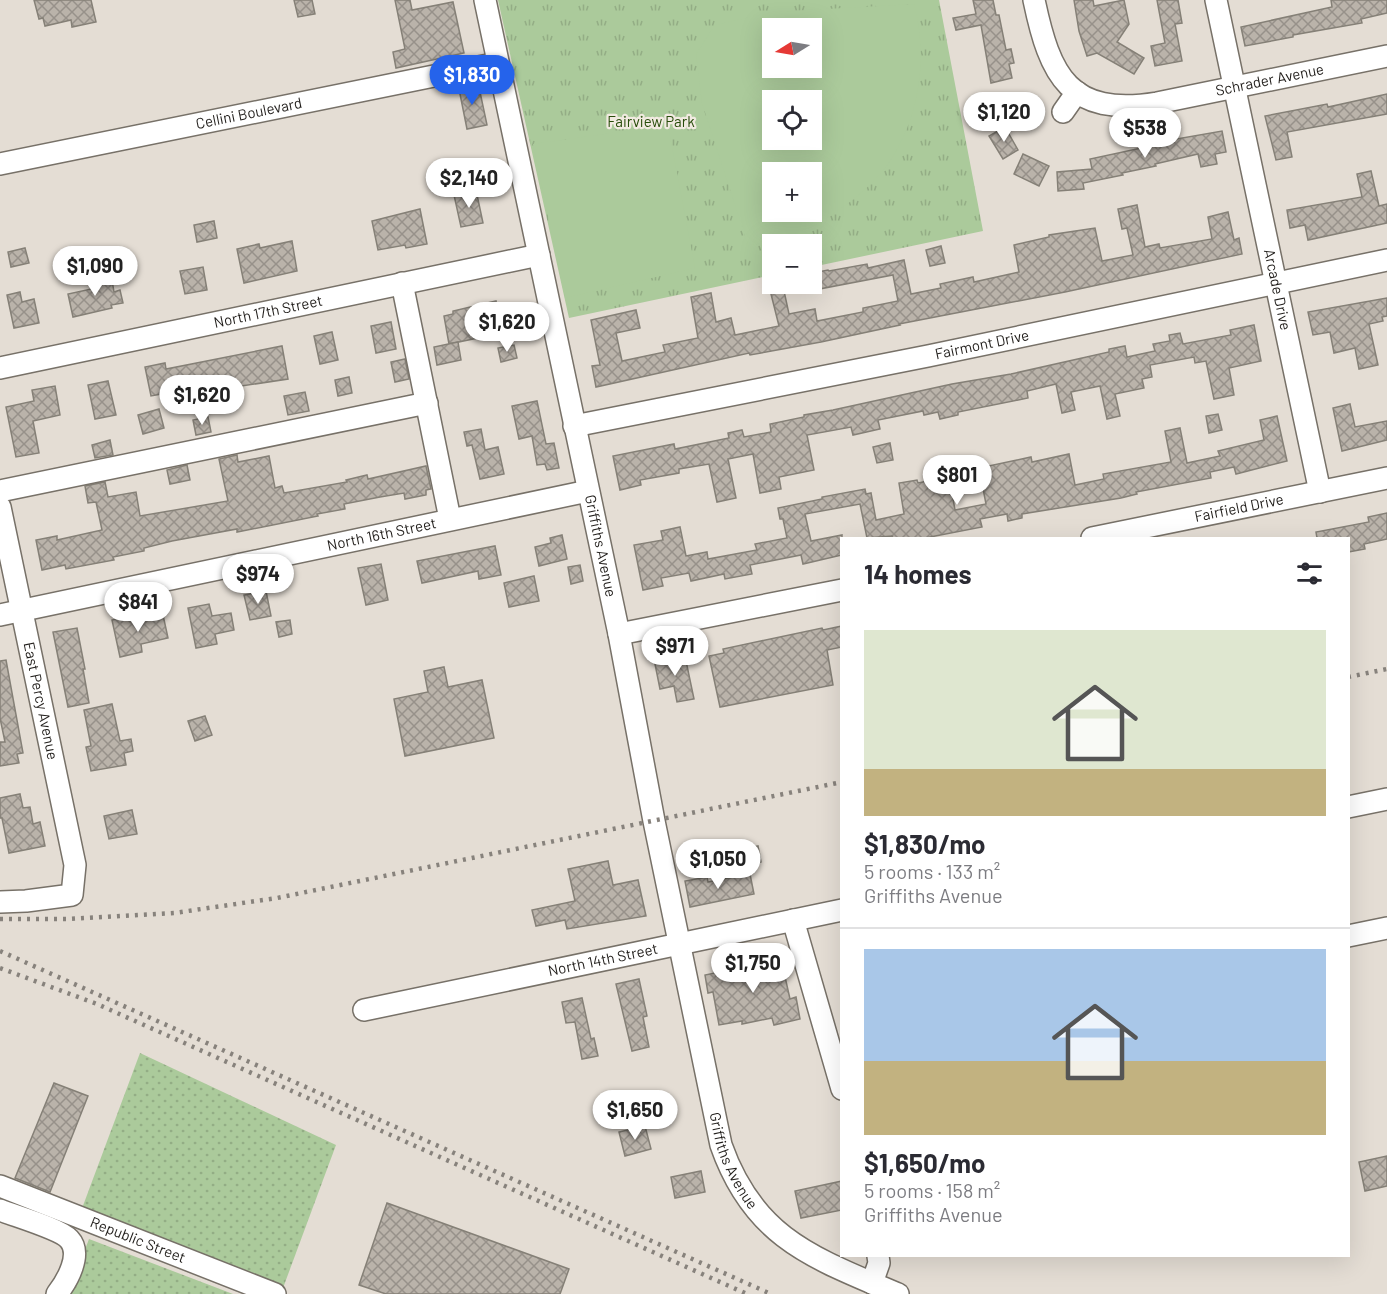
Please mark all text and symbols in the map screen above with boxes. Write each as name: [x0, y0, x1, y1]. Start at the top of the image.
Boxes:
north arrow: [762, 18, 822, 78]
map controls: [762, 18, 822, 294]
pin: $1,830: [423, 55, 521, 106]
street label: Schrader Avenue: [1214, 59, 1325, 99]
text: $1,830: [444, 62, 500, 86]
button: locate: [762, 90, 822, 150]
pin: $1,120: [955, 92, 1053, 143]
street label: Cellini Boulevard: [194, 93, 303, 132]
text: $1,120: [977, 99, 1031, 123]
pin: $538: [1109, 108, 1181, 159]
park label: Fairview Park: [607, 112, 695, 130]
text: $538: [1123, 115, 1167, 139]
pin: $2,140: [420, 158, 518, 209]
button: +: [762, 162, 822, 222]
text: $2,140: [440, 165, 498, 189]
button: −: [762, 234, 822, 294]
pin: $1,090: [46, 246, 144, 297]
street label: Arcade Drive: [1261, 247, 1296, 332]
text: $1,090: [67, 253, 123, 277]
street label: North 17th Street: [212, 291, 324, 331]
pin: $1,620: [458, 302, 556, 353]
text: $1,620: [478, 309, 536, 333]
street label: Fairmont Drive: [933, 325, 1030, 362]
pin: $1,620: [153, 375, 251, 426]
text: $1,620: [173, 382, 231, 406]
pin: $801: [921, 455, 993, 506]
text: $801: [937, 462, 977, 486]
street label: Fairfield Drive: [1193, 489, 1285, 525]
street label: Griffiths Avenue: [582, 493, 621, 599]
street label: North 16th Street: [325, 513, 438, 554]
pin: $974: [222, 554, 294, 605]
icon: filters: [1293, 557, 1326, 590]
text: 14 homes: [864, 558, 971, 589]
text: $974: [236, 561, 280, 585]
pin: $841: [102, 582, 174, 633]
text: $841: [118, 589, 158, 613]
pin: $971: [639, 626, 711, 677]
text: $971: [655, 633, 695, 657]
street label: East Percy Avenue: [20, 640, 63, 761]
icon: home: [1041, 669, 1149, 777]
text: $1,830/mo: [864, 828, 986, 859]
pin: $1,050: [669, 839, 767, 890]
text: $1,050: [690, 846, 746, 870]
text: 5 rooms · 133 m²: [864, 859, 1000, 883]
text: Griffiths Avenue: [864, 883, 1003, 907]
street label: North 14th Street: [546, 939, 659, 979]
pin: $1,750: [704, 943, 802, 994]
text: $1,750: [725, 950, 781, 974]
icon: home: [1041, 988, 1149, 1096]
pin: $1,650: [586, 1090, 684, 1141]
text: $1,650: [607, 1097, 663, 1121]
street label: Griffiths Avenue: [706, 1111, 762, 1212]
text: $1,650/mo: [864, 1147, 985, 1178]
text: 5 rooms · 158 m²: [864, 1178, 1000, 1202]
text: Griffiths Avenue: [864, 1202, 1003, 1226]
street label: Republic Street: [88, 1212, 188, 1266]

